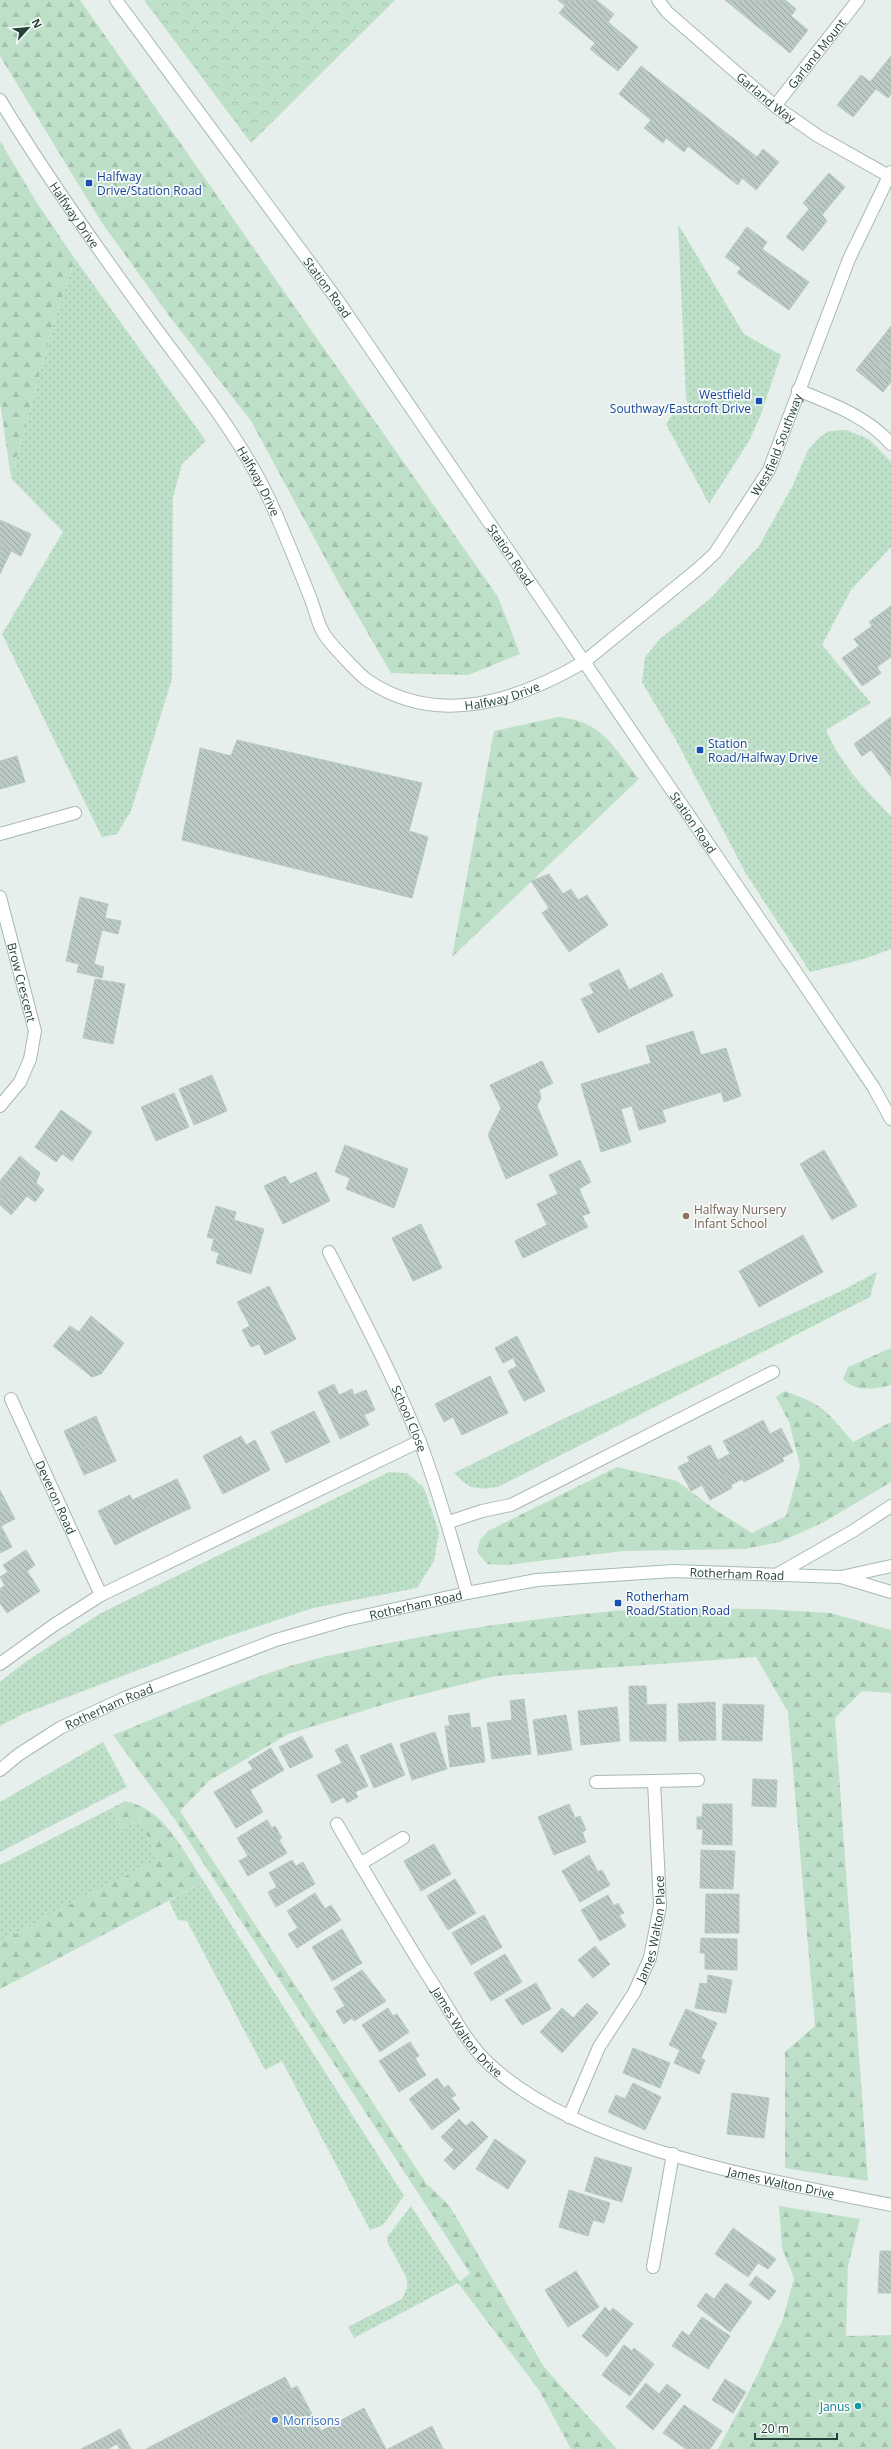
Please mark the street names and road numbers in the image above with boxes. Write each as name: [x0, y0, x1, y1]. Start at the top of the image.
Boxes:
street label: Garland Mount: [783, 15, 849, 92]
street label: Garland Way: [733, 68, 800, 127]
street label: Halfway Drive: [46, 178, 104, 252]
street label: Station Road: [300, 254, 356, 321]
street label: Westfield Southway: [746, 390, 806, 499]
street label: Halfway Drive: [233, 443, 284, 519]
street label: Station Road: [484, 520, 538, 589]
street label: Halfway Drive: [464, 677, 542, 714]
street label: Station Road: [667, 788, 721, 856]
street label: Brow Crescent: [4, 941, 41, 1024]
street label: School Close: [388, 1382, 431, 1454]
street label: Deveron Road: [32, 1457, 80, 1537]
street label: Rotherham Road: [689, 1563, 785, 1583]
street label: Rotherham Road: [368, 1586, 464, 1623]
street label: Rotherham Road: [62, 1679, 155, 1733]
street label: James Walton Place: [631, 1875, 669, 1986]
street label: James Walton Drive: [428, 1983, 507, 2081]
street label: James Walton Drive: [725, 2162, 836, 2202]

